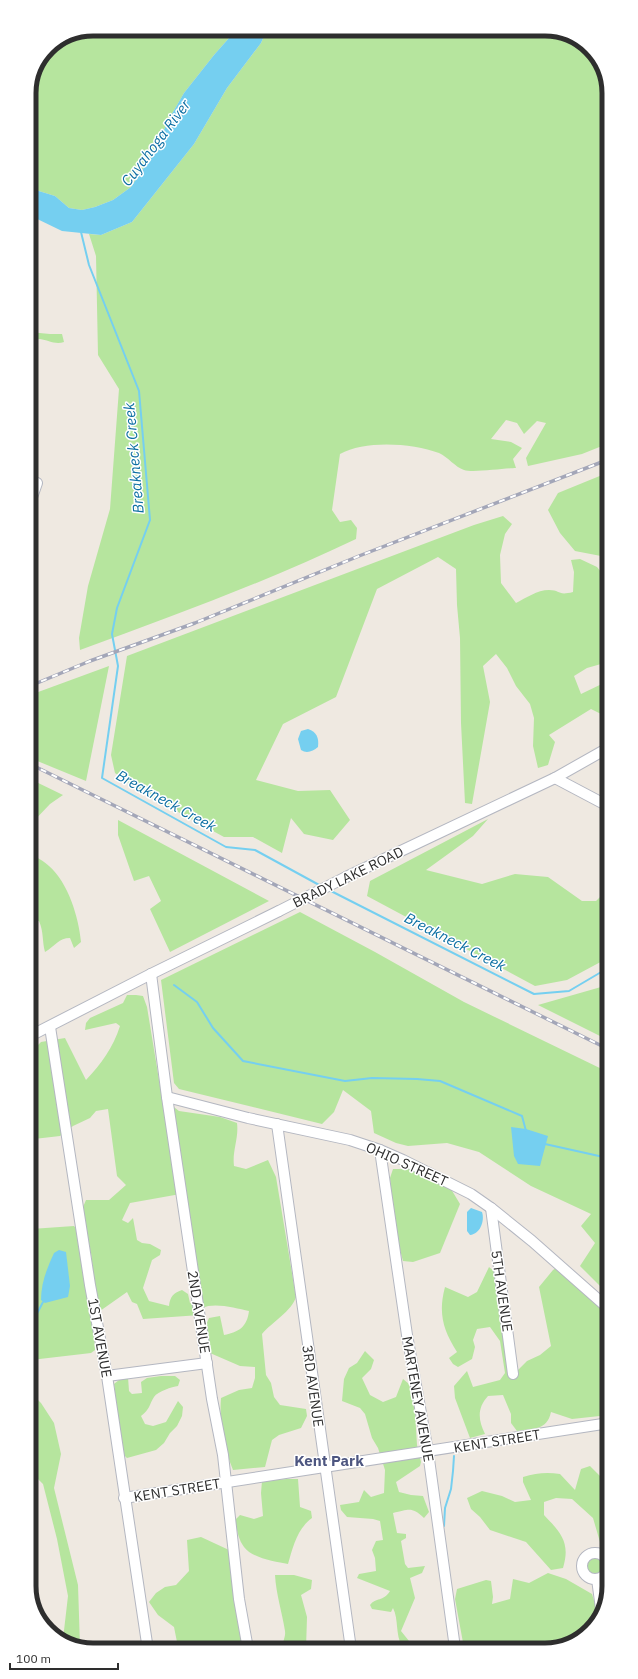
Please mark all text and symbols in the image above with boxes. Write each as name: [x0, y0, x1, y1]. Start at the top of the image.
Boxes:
water label: Cuyahoga River: [117, 95, 195, 190]
water label: Breakneck Creek: [119, 402, 148, 514]
water label: Breakneck Creek: [113, 765, 220, 836]
street label: BRADY LAKE ROAD: [290, 842, 406, 912]
water label: Breakneck Creek: [401, 908, 509, 975]
street label: OHIO STREET: [363, 1138, 451, 1190]
street label: 5TH AVENUE: [487, 1249, 517, 1333]
street label: 2ND AVENUE: [184, 1269, 214, 1355]
street label: 1ST AVENUE: [84, 1297, 116, 1379]
street label: MARTENEY AVENUE: [398, 1335, 438, 1463]
street label: 3RD AVENUE: [298, 1344, 328, 1428]
street label: KENT STREET: [452, 1425, 542, 1457]
district label: Kent Park: [294, 1451, 364, 1470]
street label: KENT STREET: [132, 1474, 222, 1506]
scale bar: [10, 1645, 118, 1671]
text: 100 m: [16, 1651, 51, 1666]

